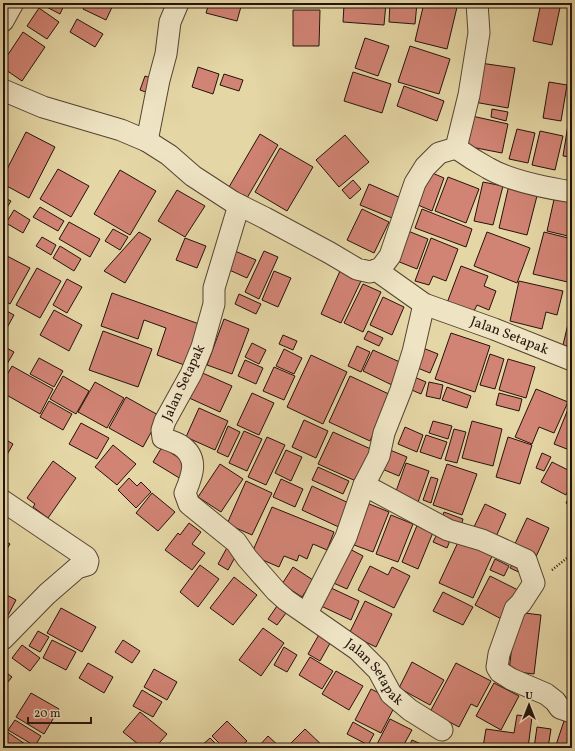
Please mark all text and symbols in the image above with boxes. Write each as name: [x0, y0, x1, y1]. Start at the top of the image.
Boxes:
street label: Jalan Setapak: [468, 312, 552, 359]
street label: Jalan Setapak: [158, 341, 210, 425]
street label: Jalan Setapak: [341, 634, 408, 710]
north arrow: [509, 685, 549, 725]
text: U: [525, 689, 533, 704]
scale bar: [28, 699, 91, 725]
text: 20 m: [34, 706, 61, 722]

